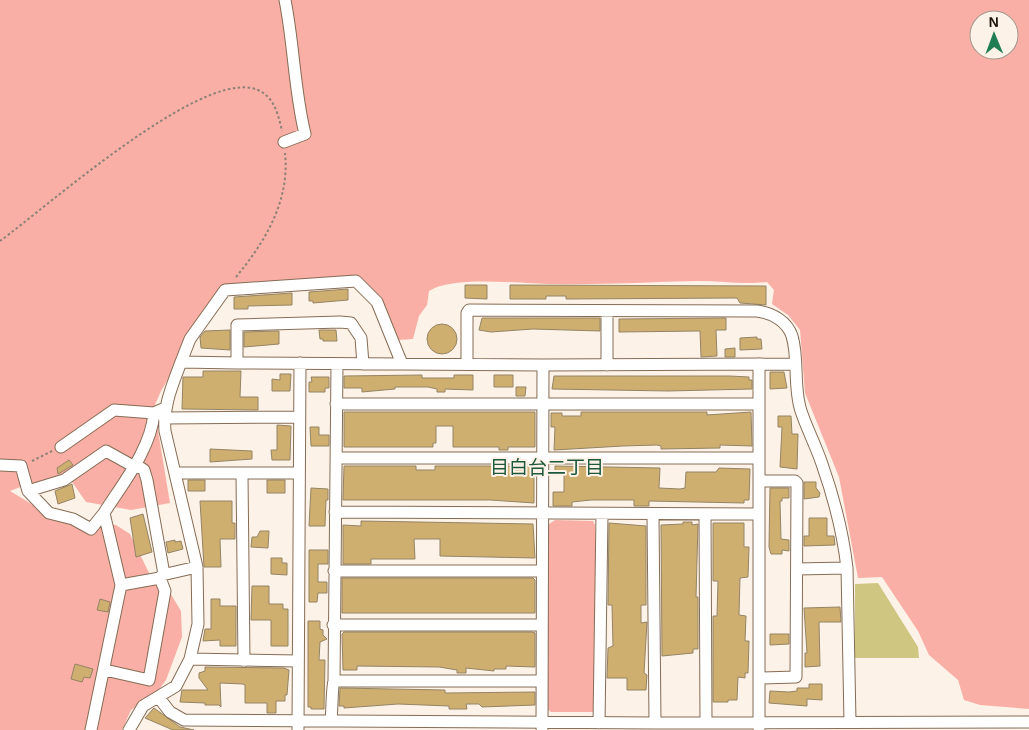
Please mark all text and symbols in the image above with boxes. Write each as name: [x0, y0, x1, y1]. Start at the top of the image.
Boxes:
north arrow: [969, 10, 1019, 60]
text: N: [989, 14, 999, 30]
district label: 目白台二丁目: [490, 457, 604, 478]

